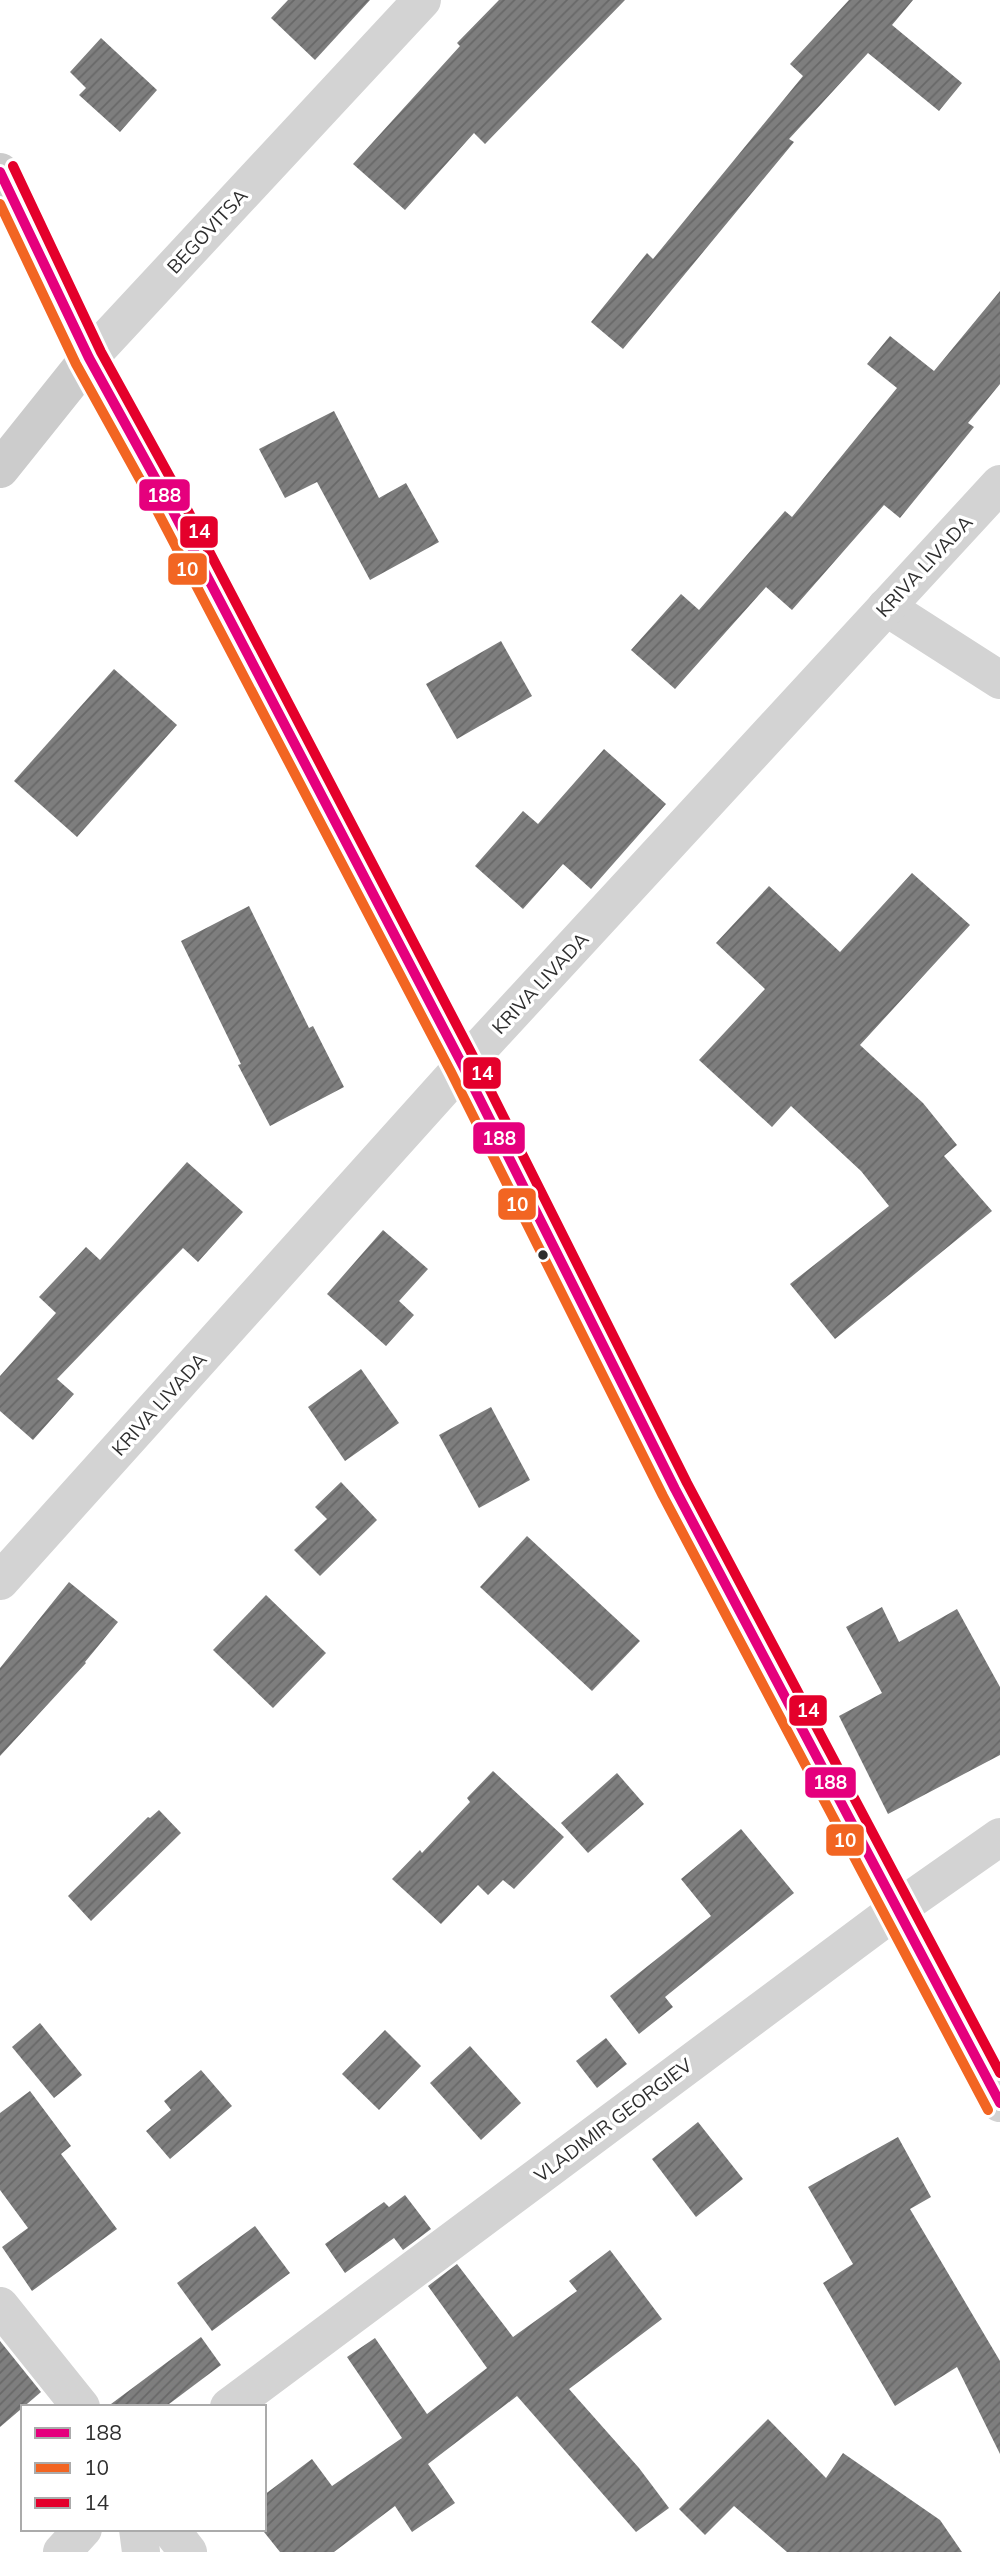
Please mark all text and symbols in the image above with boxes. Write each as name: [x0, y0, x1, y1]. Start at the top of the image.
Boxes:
street label: BEGOVITSA: [162, 184, 252, 278]
line badge: 188: [138, 478, 191, 512]
text: 188: [147, 483, 181, 507]
street label: KRIVA LIVADA: [871, 510, 977, 622]
line badge: 14: [179, 515, 219, 549]
text: 14: [188, 519, 211, 543]
line badge: 10: [167, 552, 208, 586]
text: 10: [176, 557, 198, 581]
street label: KRIVA LIVADA: [487, 927, 593, 1039]
line badge: 14: [462, 1056, 502, 1090]
text: 14: [471, 1061, 494, 1085]
line badge: 188: [472, 1121, 526, 1155]
text: 188: [482, 1126, 516, 1150]
line badge: 10: [497, 1187, 537, 1221]
text: 10: [506, 1192, 528, 1216]
unlabelled marker: [536, 1248, 550, 1262]
street label: KRIVA LIVADA: [106, 1347, 212, 1461]
line badge: 14: [788, 1694, 828, 1727]
text: 14: [797, 1698, 820, 1722]
line badge: 188: [804, 1766, 857, 1799]
text: 188: [813, 1770, 847, 1794]
line badge: 10: [825, 1823, 865, 1857]
text: 10: [834, 1828, 856, 1852]
street label: VLADIMIR GEORGIEV: [529, 2052, 697, 2187]
legend: [21, 2405, 266, 2531]
text: 188: [84, 2419, 122, 2445]
text: 10: [84, 2454, 109, 2480]
text: 14: [84, 2489, 110, 2515]

